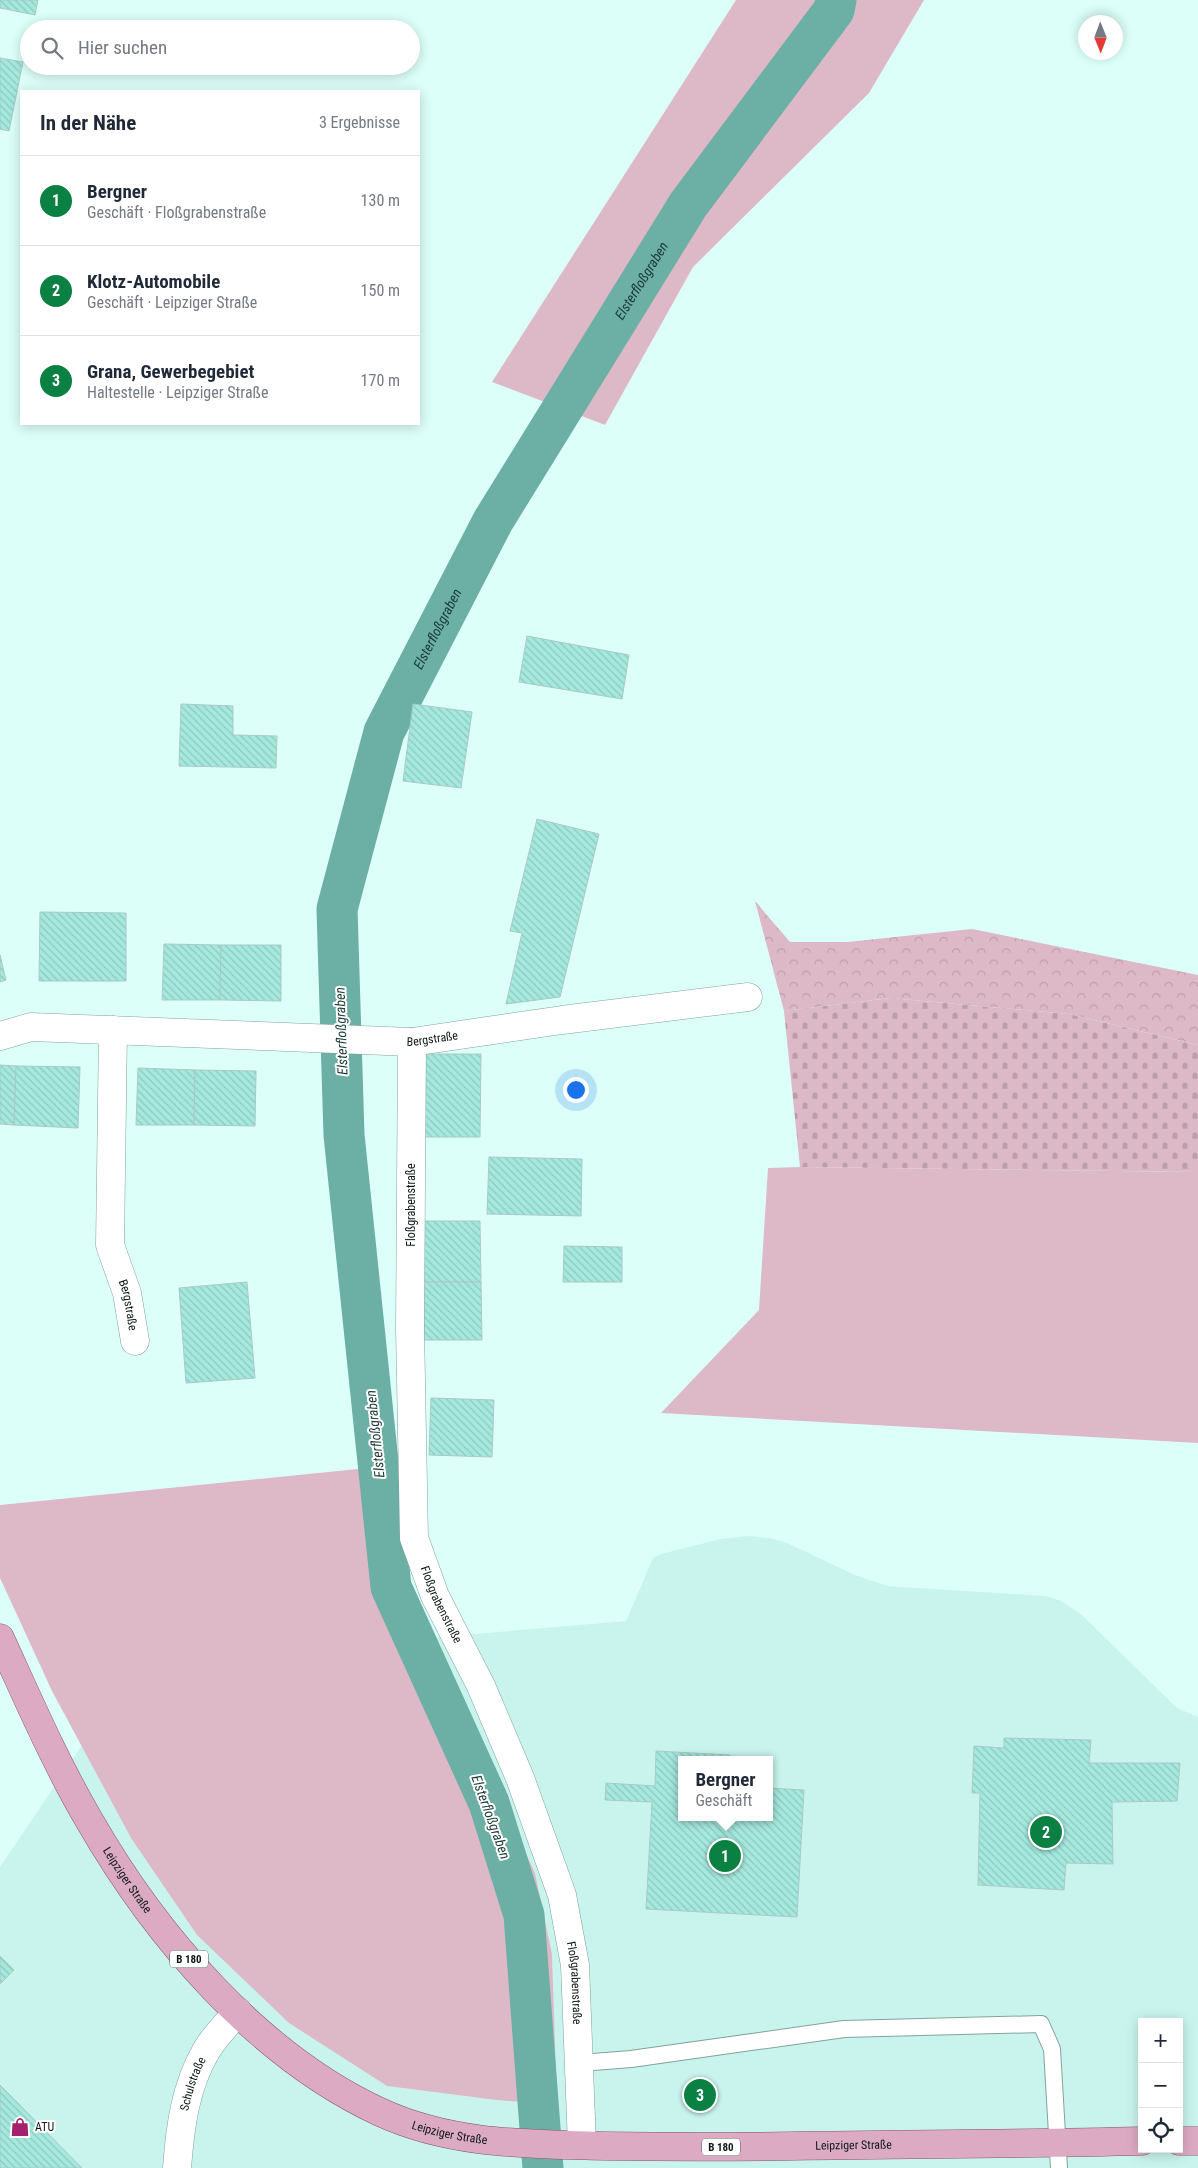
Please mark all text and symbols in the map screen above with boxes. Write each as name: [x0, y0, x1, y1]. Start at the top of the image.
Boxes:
north arrow: [1078, 15, 1123, 60]
search box: [20, 20, 420, 75]
icon: search: [38, 34, 66, 62]
text: Hier suchen: [78, 36, 167, 59]
text: In der Nähe: [40, 111, 136, 135]
text: 3 Ergebnisse: [319, 113, 400, 132]
text: Bergner: [87, 180, 147, 203]
text: 1: [52, 191, 60, 210]
text: 130 m: [361, 191, 400, 210]
text: Geschäft · Floßgrabenstraße: [87, 203, 266, 222]
water label: Elsterfloßgraben: [611, 239, 671, 322]
text: Klotz-Automobile: [87, 270, 220, 293]
text: 2: [52, 281, 60, 300]
text: 150 m: [361, 281, 400, 300]
text: Geschäft · Leipziger Straße: [87, 293, 257, 312]
text: Grana, Gewerbegebiet: [87, 360, 254, 383]
text: 3: [52, 371, 60, 390]
text: 170 m: [361, 371, 400, 390]
text: Haltestelle · Leipziger Straße: [87, 383, 268, 402]
water label: Elsterfloßgraben: [410, 586, 465, 672]
water label: Elsterfloßgraben: [331, 987, 351, 1075]
street label: Bergstraße: [406, 1028, 459, 1049]
your location: [563, 1077, 589, 1103]
street label: Floßgrabenstraße: [404, 1163, 418, 1247]
street label: Bergstraße: [116, 1278, 140, 1332]
water label: Elsterfloßgraben: [362, 1389, 388, 1479]
street label: Floßgrabenstraße: [418, 1564, 465, 1646]
popup: [678, 1756, 773, 1821]
text: Bergner: [695, 1768, 756, 1791]
water label: Elsterfloßgraben: [468, 1773, 514, 1861]
text: Geschäft: [695, 1791, 752, 1810]
pin: 2: [1030, 1813, 1062, 1851]
pin: 1: [709, 1837, 741, 1875]
street label: Leipziger Straße: [100, 1844, 155, 1916]
street label: Floßgrabenstraße: [564, 1940, 584, 2025]
road number: B 180: [170, 1950, 208, 1968]
map controls: [1138, 2018, 1183, 2153]
button: +: [1138, 2018, 1183, 2063]
street label: Schulstraße: [177, 2054, 209, 2112]
button: −: [1138, 2063, 1183, 2108]
pin: 3: [684, 2076, 716, 2114]
button: locate: [1138, 2108, 1183, 2153]
shop icon: ATU: [9, 2116, 31, 2138]
street label: Leipziger Straße: [410, 2118, 488, 2147]
place label: ATU: [35, 2120, 54, 2134]
road number: B 180: [702, 2138, 740, 2156]
street label: Leipziger Straße: [815, 2138, 892, 2153]

